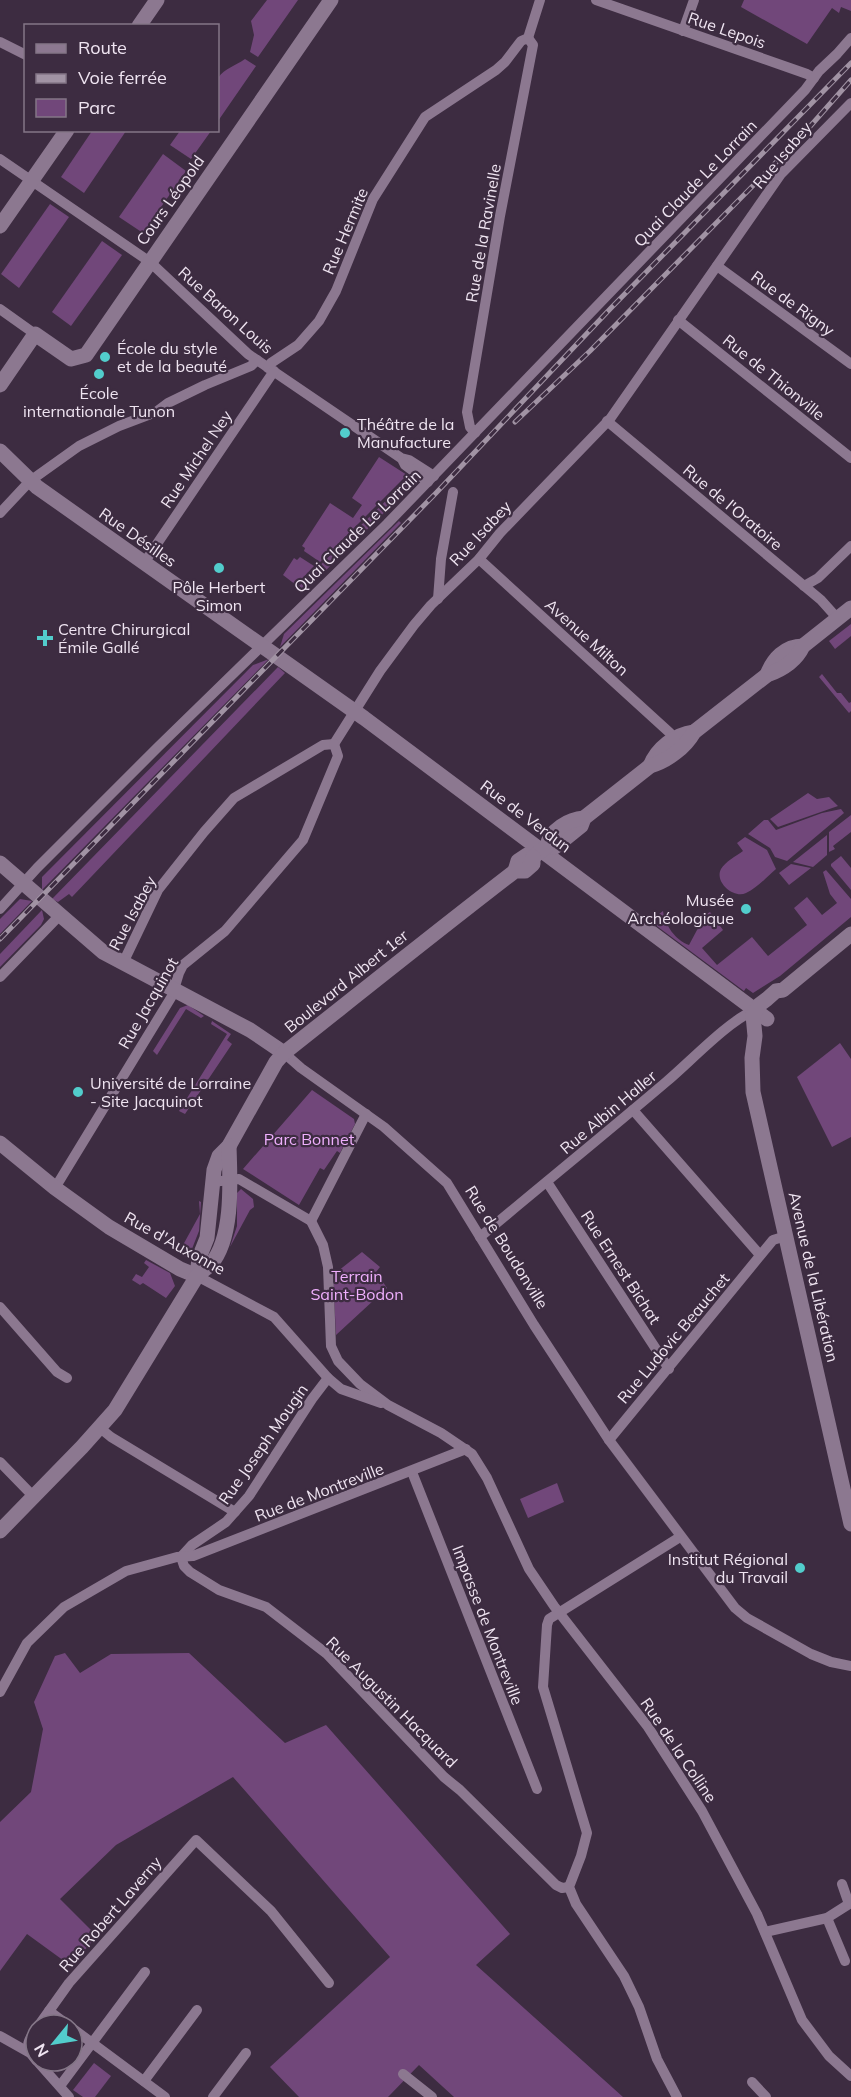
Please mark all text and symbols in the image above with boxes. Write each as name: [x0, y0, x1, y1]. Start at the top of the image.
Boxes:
street label: Rue Lepois: [685, 7, 769, 53]
legend: [24, 24, 219, 132]
text: Route: [78, 36, 127, 59]
text: Voie ferrée: [78, 66, 167, 89]
text: Parc: [78, 96, 116, 119]
street label: Quai Claude Le Lorrain: [629, 115, 761, 251]
street label: Rue Isabey: [748, 117, 816, 193]
street label: Cours Léopold: [132, 151, 208, 249]
street label: Rue de la Ravinelle: [461, 162, 505, 304]
street label: Rue Hermite: [318, 185, 372, 277]
street label: Rue Baron Louis: [174, 262, 278, 358]
street label: Rue de Rigny: [747, 266, 839, 340]
street label: Rue de Thionville: [719, 330, 829, 424]
place label: École du style et de la beauté: [117, 338, 227, 376]
marker: École du style et de la beauté: [98, 350, 112, 364]
marker: École internationale Tunon: [92, 367, 106, 381]
place label: École internationale Tunon: [23, 383, 175, 421]
street label: Rue Michel Ney: [156, 406, 236, 512]
place label: Théâtre de la Manufacture: [357, 414, 454, 452]
marker: Théâtre de la Manufacture: [338, 426, 352, 440]
street label: Rue de l'Oratoire: [679, 460, 787, 554]
street label: Quai Claude Le Lorrain: [289, 465, 425, 597]
street label: Rue Isabey: [445, 496, 515, 570]
street label: Rue Désilles: [95, 503, 181, 571]
marker: Pôle Herbert Simon: [212, 561, 226, 575]
place label: Pôle Herbert Simon: [173, 577, 266, 615]
street label: Avenue Milton: [541, 594, 633, 680]
place label: Centre Chirurgical Émile Gallé: [58, 619, 190, 657]
marker: Centre Chirurgical Émile Gallé: [36, 629, 54, 647]
street label: Rue de Verdun: [477, 775, 575, 857]
street label: Rue Isabey: [104, 872, 160, 954]
place label: Musée Archéologique: [627, 890, 734, 928]
marker: Musée Archéologique: [739, 902, 753, 916]
street label: Boulevard Albert 1er: [280, 925, 412, 1037]
street label: Rue Jacquinot: [114, 953, 182, 1052]
street label: Rue Albin Haller: [556, 1066, 660, 1158]
place label: Université de Lorraine - Site Jacquinot: [90, 1073, 251, 1111]
marker: Université de Lorraine - Site Jacquinot: [71, 1085, 85, 1099]
park label: Parc Bonnet: [264, 1129, 355, 1149]
street label: Rue de Boudonville: [461, 1182, 553, 1312]
street label: Avenue de la Libération: [785, 1190, 843, 1364]
street label: Rue Ernest Bichat: [577, 1206, 665, 1328]
street label: Rue d'Auxonne: [121, 1207, 229, 1279]
park label: Terrain Saint-Bodon: [310, 1266, 404, 1304]
street label: Rue Ludovic Beauchet: [613, 1268, 734, 1407]
street label: Rue Joseph Mougin: [214, 1380, 312, 1508]
street label: Rue de Montreville: [252, 1458, 386, 1526]
street label: Impasse de Montreville: [448, 1542, 528, 1708]
place label: Institut Régional du Travail: [668, 1549, 788, 1587]
marker: Institut Régional du Travail: [793, 1561, 807, 1575]
street label: Rue Augustin Hacquard: [322, 1632, 462, 1772]
street label: Rue de la Colline: [637, 1694, 721, 1806]
street label: Rue Robert Laverny: [54, 1852, 166, 1976]
north arrow: [24, 2013, 84, 2073]
text: N: [29, 2040, 53, 2061]

